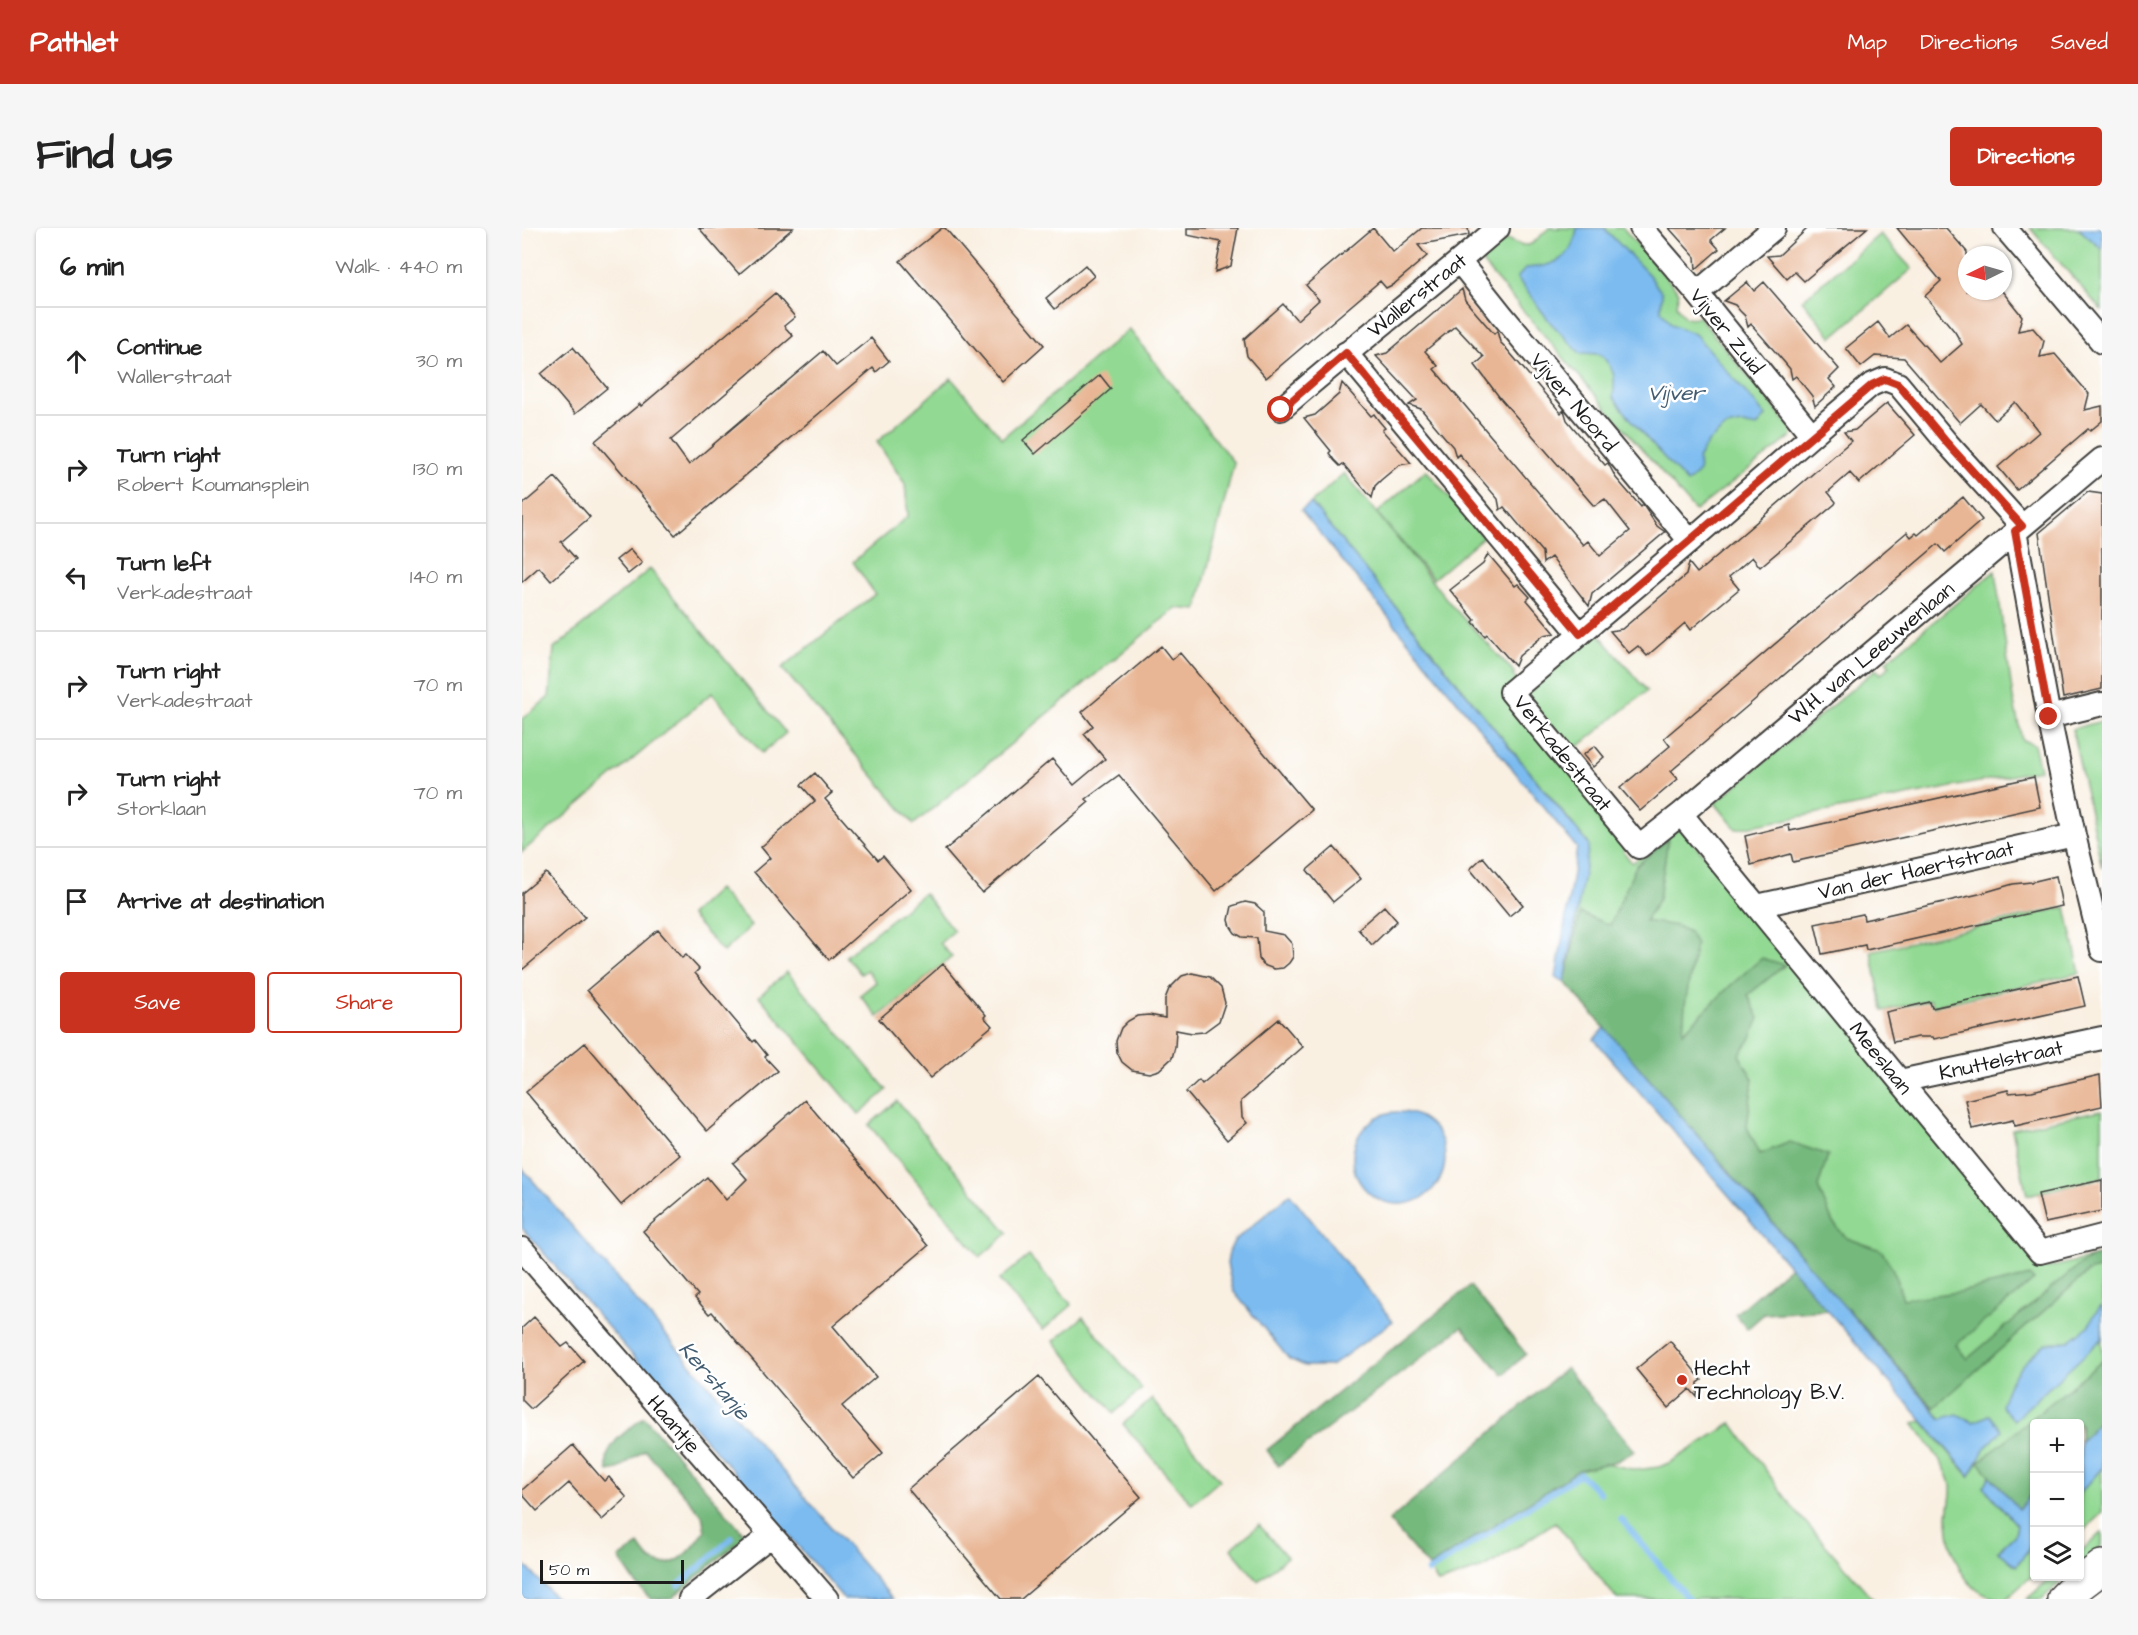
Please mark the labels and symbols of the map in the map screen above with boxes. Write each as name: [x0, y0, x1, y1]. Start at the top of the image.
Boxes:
street label: Wallerstraat: [1361, 246, 1474, 345]
north arrow: [1958, 246, 2012, 300]
street label: Vijver Zuid: [1683, 282, 1771, 381]
street label: Vijver Noord: [1523, 346, 1624, 458]
water label: Vijver: [1648, 378, 1707, 409]
route start: [1267, 396, 1293, 422]
street label: W.H. van Leeuwenlaan: [1782, 575, 1961, 732]
street label: Verkadestraat: [1507, 689, 1619, 818]
route end: [2035, 703, 2061, 729]
street label: Van der Haertstraat: [1815, 834, 2017, 907]
street label: Meeslaan: [1842, 1016, 1919, 1101]
street label: Knuttelstraat: [1936, 1033, 2066, 1088]
water label: Kerstanje: [671, 1335, 758, 1428]
place label: Hecht Technology B.V.: [1694, 1354, 1844, 1409]
marker: Hecht Technology B.V.: [1675, 1373, 1689, 1387]
street label: Haantje: [640, 1389, 707, 1460]
scale bar: [540, 1557, 684, 1584]

